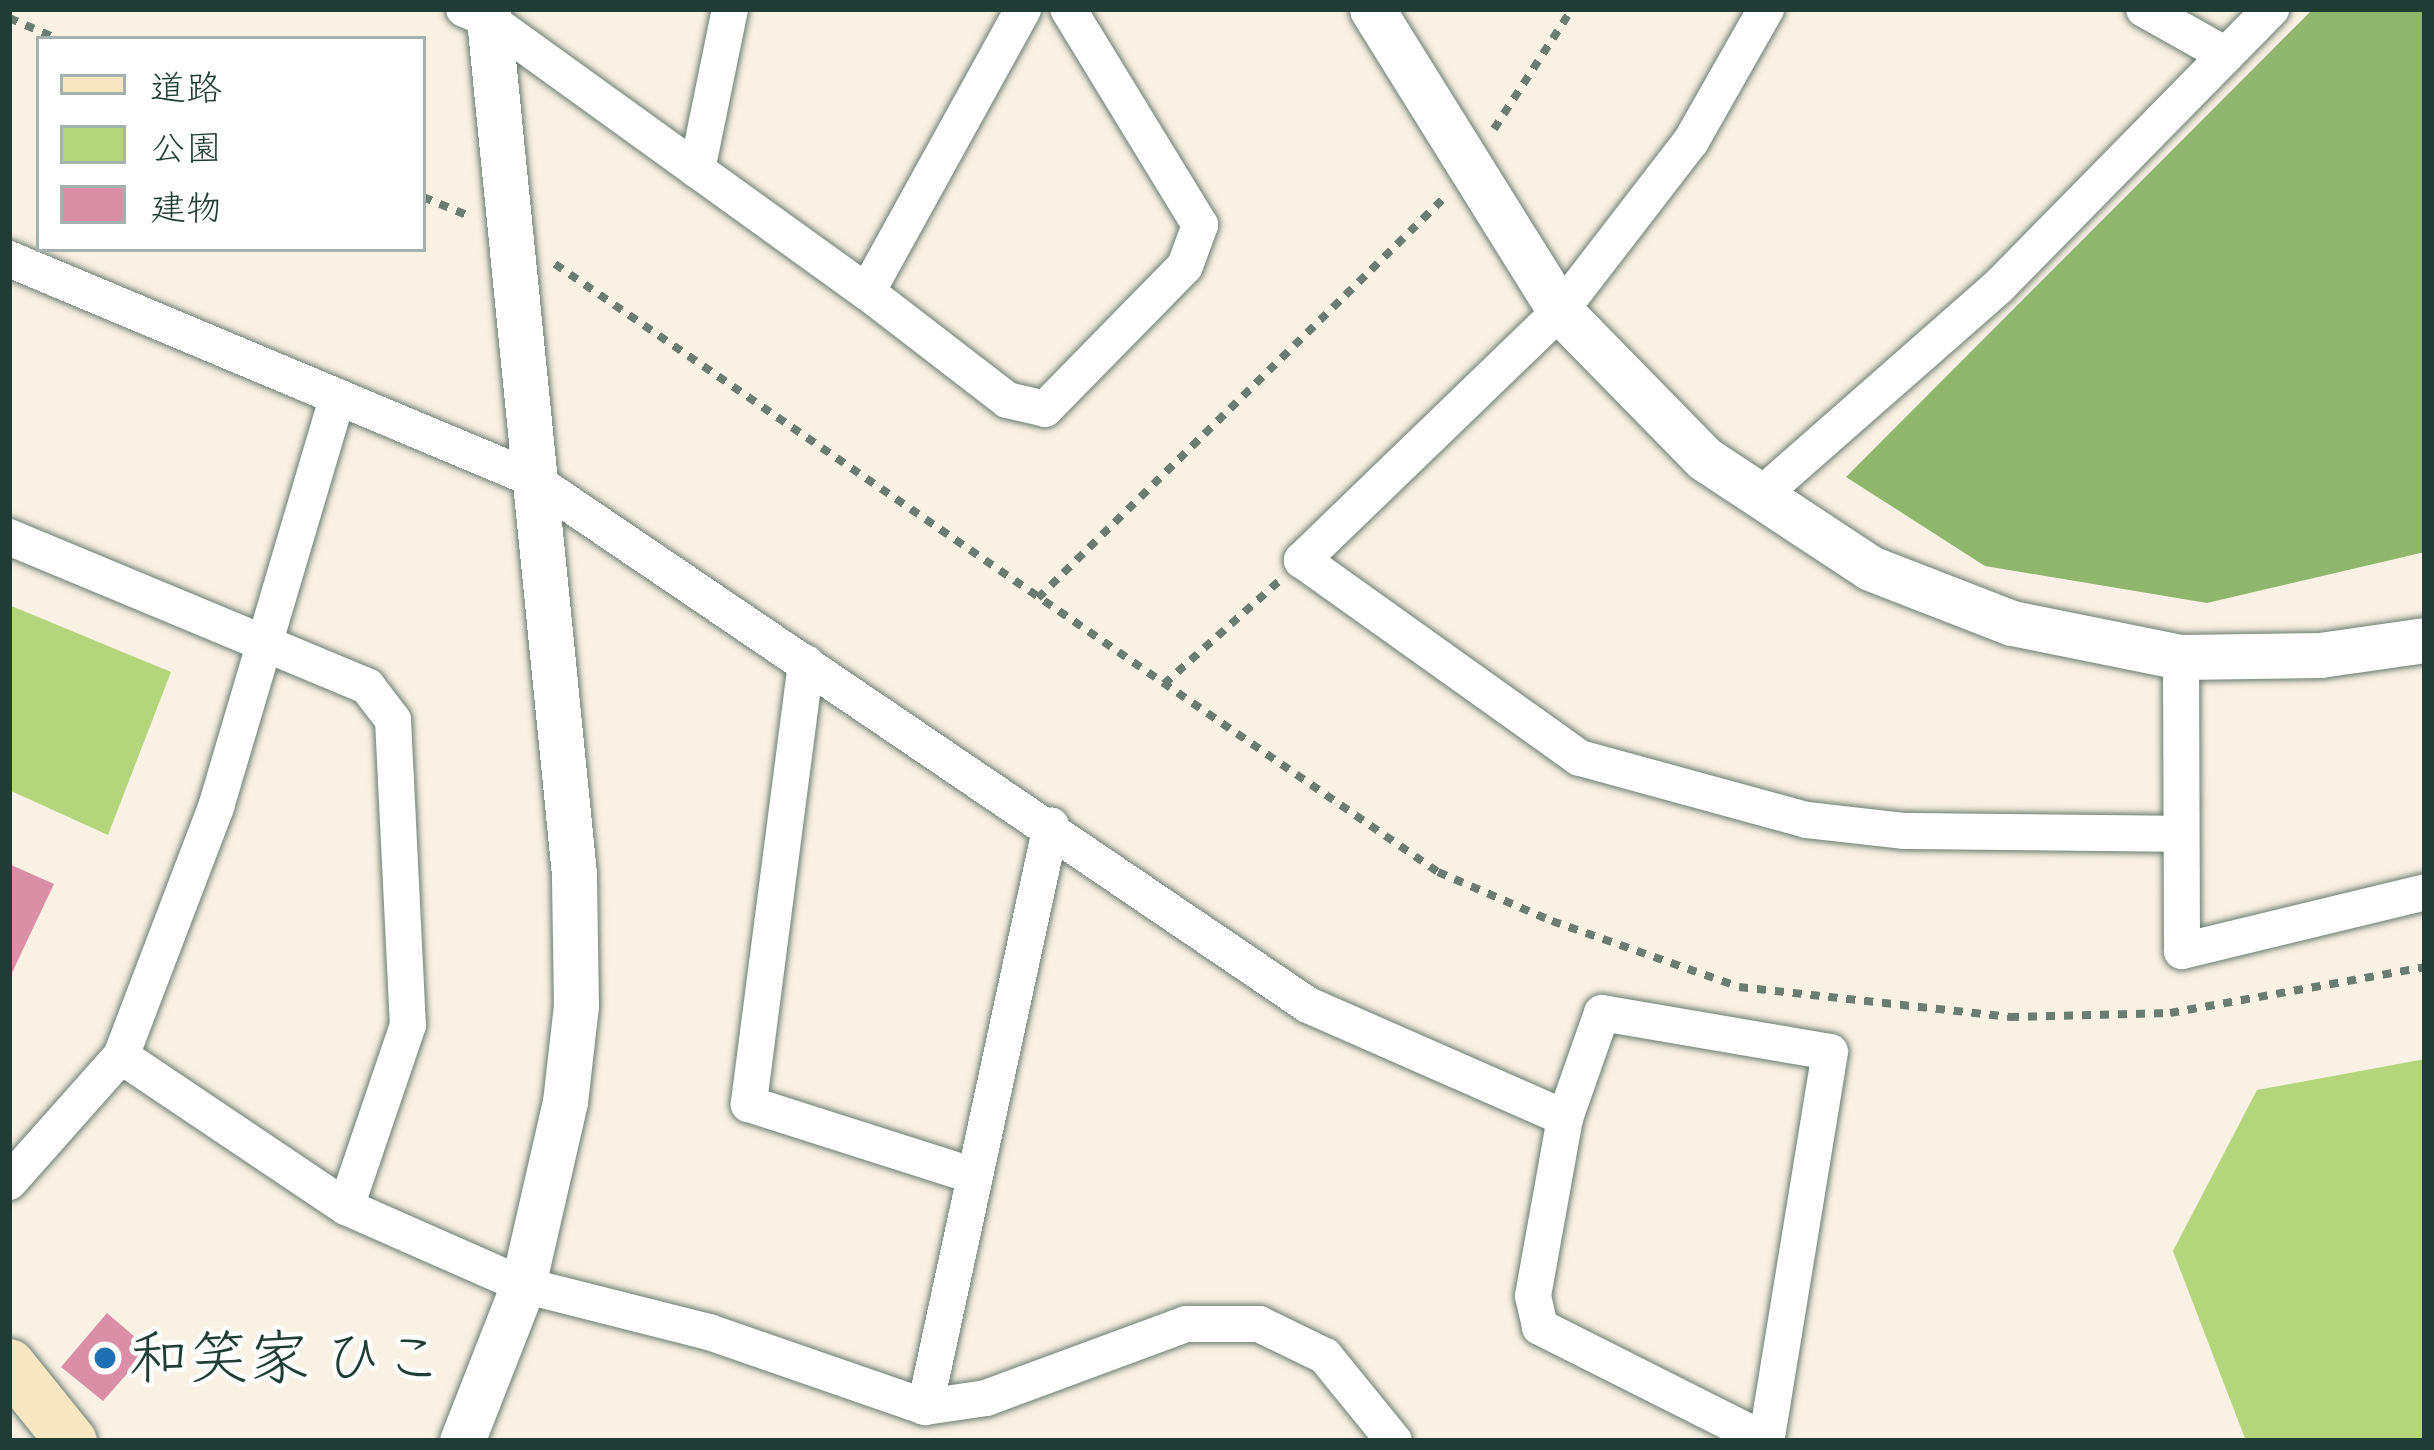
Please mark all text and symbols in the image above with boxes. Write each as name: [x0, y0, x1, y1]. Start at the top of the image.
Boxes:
legend: [36, 36, 426, 252]
text: 道路: [150, 65, 222, 111]
text: 公園: [150, 125, 222, 171]
text: 建物: [150, 185, 222, 231]
place label: 和笑家 ひこ: [129, 1322, 444, 1394]
marker: 和笑家 ひこ: [92, 1345, 118, 1371]

